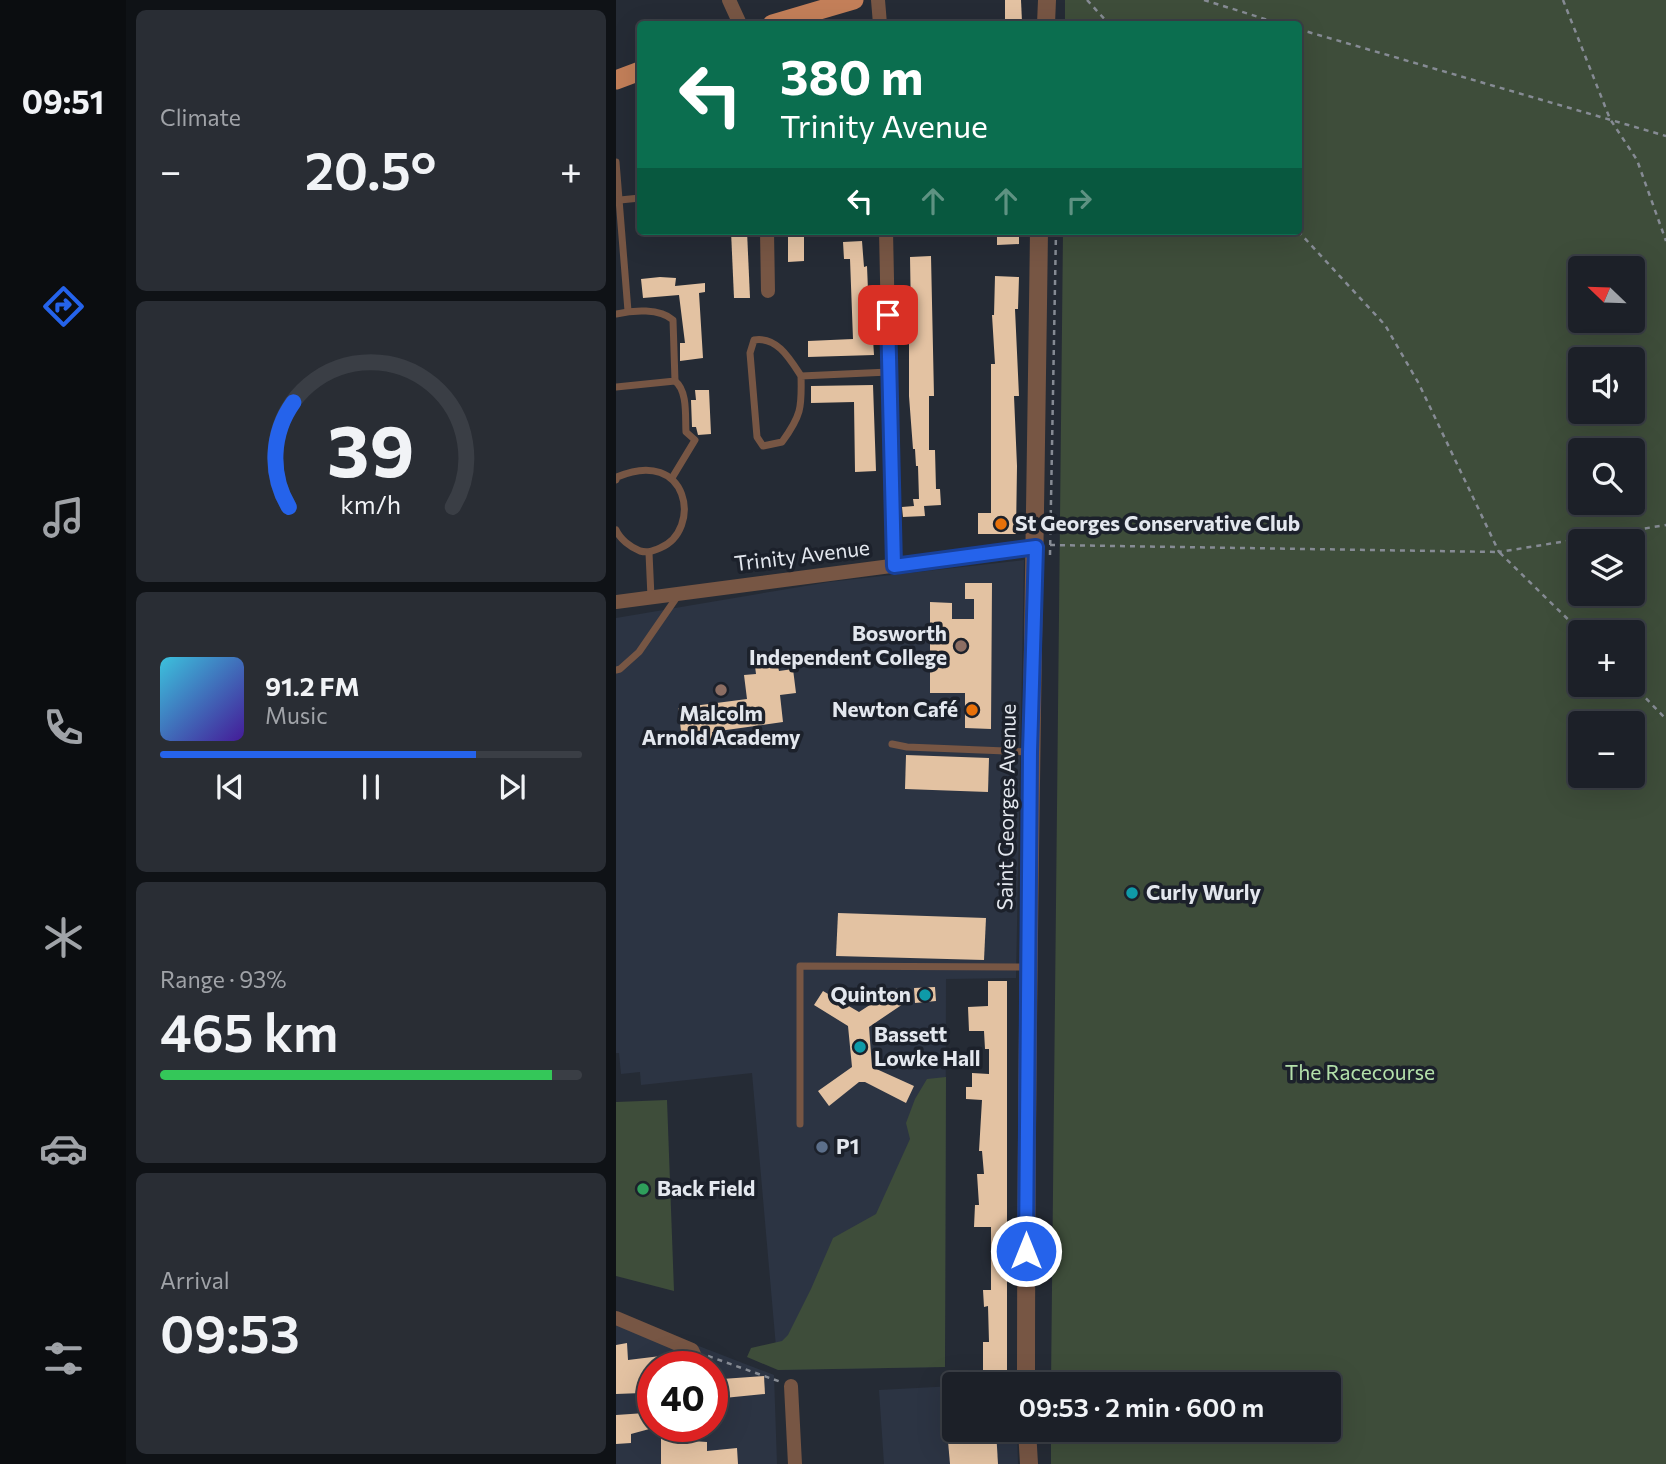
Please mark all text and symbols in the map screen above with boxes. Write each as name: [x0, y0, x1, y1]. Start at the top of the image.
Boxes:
text: 380 m: [780, 45, 924, 105]
icon: left: [665, 49, 756, 140]
text: 09:51: [22, 81, 104, 121]
text: Climate: [160, 103, 241, 131]
text: Trinity Avenue: [780, 105, 988, 145]
text: 20.5°: [305, 137, 436, 201]
text: −: [160, 146, 182, 193]
text: +: [560, 146, 582, 193]
icon: left: [841, 182, 879, 220]
icon: ahead: [914, 182, 952, 220]
icon: ahead: [987, 182, 1025, 220]
icon: right: [1060, 182, 1098, 220]
north arrow: [1568, 256, 1645, 332]
map controls: [1568, 256, 1645, 788]
icon: directions: [39, 282, 88, 331]
pin: [858, 285, 918, 345]
icon: arrive: [869, 296, 907, 334]
button: sound: [1568, 347, 1645, 424]
text: 39: [327, 404, 415, 493]
button: search: [1568, 438, 1645, 515]
text: km/h: [341, 489, 401, 519]
icon: music: [39, 493, 88, 542]
place label: St Georges Conservative Club: [1015, 510, 1300, 535]
marker: St Georges Conservative Club: [993, 516, 1009, 532]
button: layers: [1568, 529, 1645, 606]
street label: Trinity Avenue: [733, 534, 871, 575]
place label: Bosworth Independent College: [749, 620, 947, 669]
button: +: [1568, 620, 1645, 697]
marker: Bosworth Independent College: [953, 638, 969, 654]
text: 91.2 FM: [265, 670, 360, 701]
marker: Malcolm Arnold Academy: [713, 682, 729, 698]
place label: Newton Café: [832, 696, 958, 721]
place label: Malcolm Arnold Academy: [641, 700, 801, 749]
text: Music: [265, 701, 328, 729]
marker: Newton Café: [964, 702, 980, 718]
icon: phone: [39, 703, 88, 752]
street label: Saint Georges Avenue: [991, 703, 1020, 910]
button: −: [1568, 711, 1645, 788]
icon: previous: [211, 768, 249, 806]
icon: pause: [352, 768, 390, 806]
icon: next: [493, 768, 531, 806]
place label: Curly Wurly: [1146, 879, 1262, 904]
marker: Curly Wurly: [1124, 885, 1140, 901]
icon: climate: [39, 913, 88, 962]
text: Range · 93%: [160, 965, 286, 993]
place label: Quinton: [830, 981, 911, 1006]
marker: Quinton: [917, 987, 933, 1003]
text: 465 km: [160, 999, 338, 1063]
place label: Bassett Lowke Hall: [874, 1021, 981, 1070]
marker: Bassett Lowke Hall: [852, 1039, 868, 1055]
park label: The Racecourse: [1285, 1059, 1435, 1084]
icon: car: [39, 1124, 88, 1173]
place label: P1: [836, 1133, 859, 1158]
marker: P1: [814, 1139, 830, 1155]
place label: Back Field: [657, 1175, 755, 1200]
marker: Back Field: [635, 1181, 651, 1197]
position arrow: [989, 1214, 1063, 1288]
text: Arrival: [160, 1266, 230, 1294]
text: 09:53: [160, 1300, 300, 1364]
icon: filters: [39, 1334, 88, 1383]
speed limit sign: 40: [637, 1351, 728, 1442]
text: 09:53 · 2 min · 600 m: [1019, 1391, 1264, 1422]

